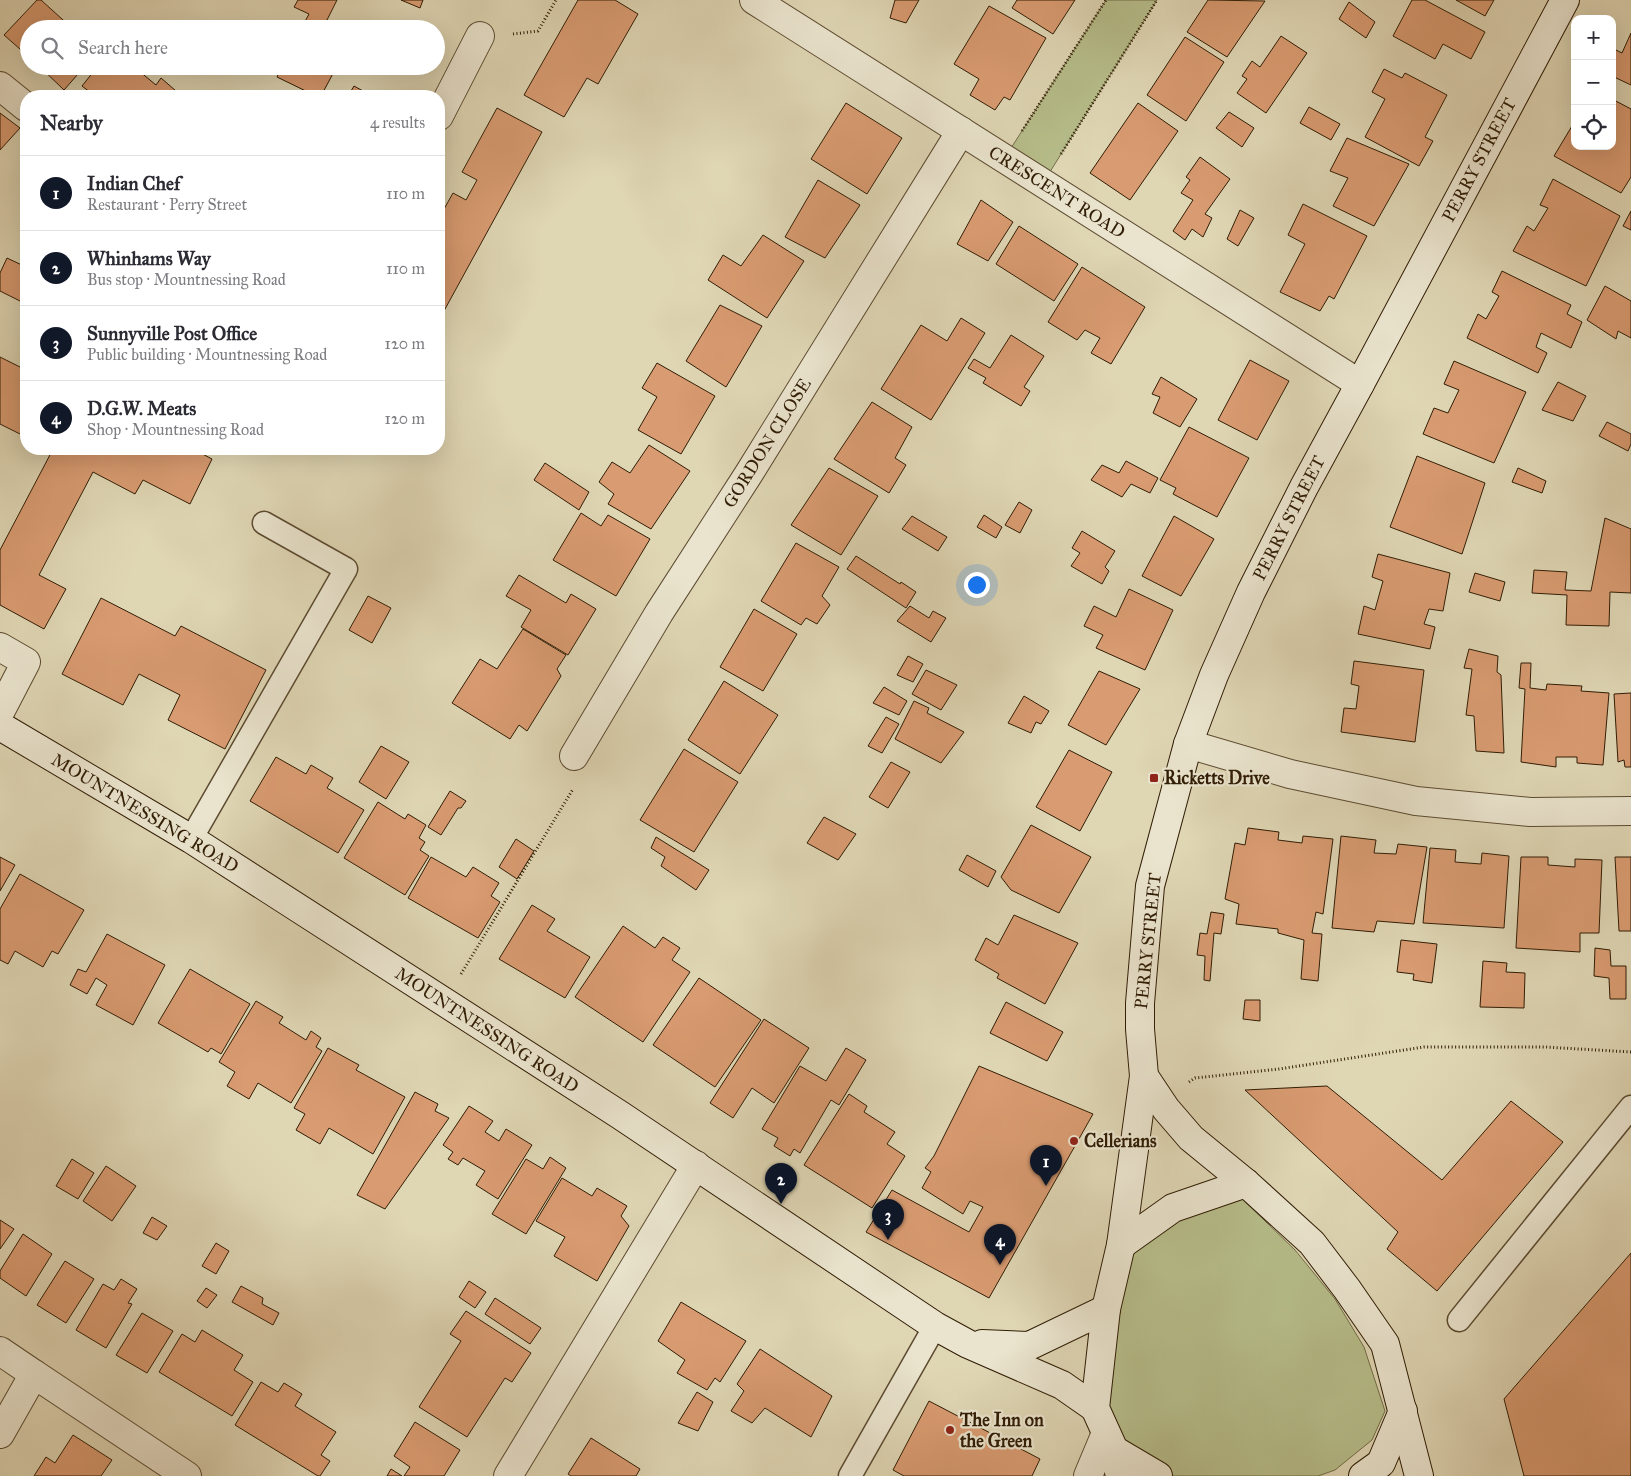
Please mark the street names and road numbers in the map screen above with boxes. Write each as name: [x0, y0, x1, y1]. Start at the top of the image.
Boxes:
street label: PERRY STREET: [1437, 94, 1521, 226]
street label: CRESCENT ROAD: [985, 141, 1129, 243]
street label: GORDON CLOSE: [718, 374, 816, 512]
street label: PERRY STREET: [1248, 452, 1330, 584]
street label: MOUNTNESSING ROAD: [47, 748, 243, 878]
street label: PERRY STREET: [1130, 872, 1166, 1010]
street label: MOUNTNESSING ROAD: [391, 962, 583, 1098]

